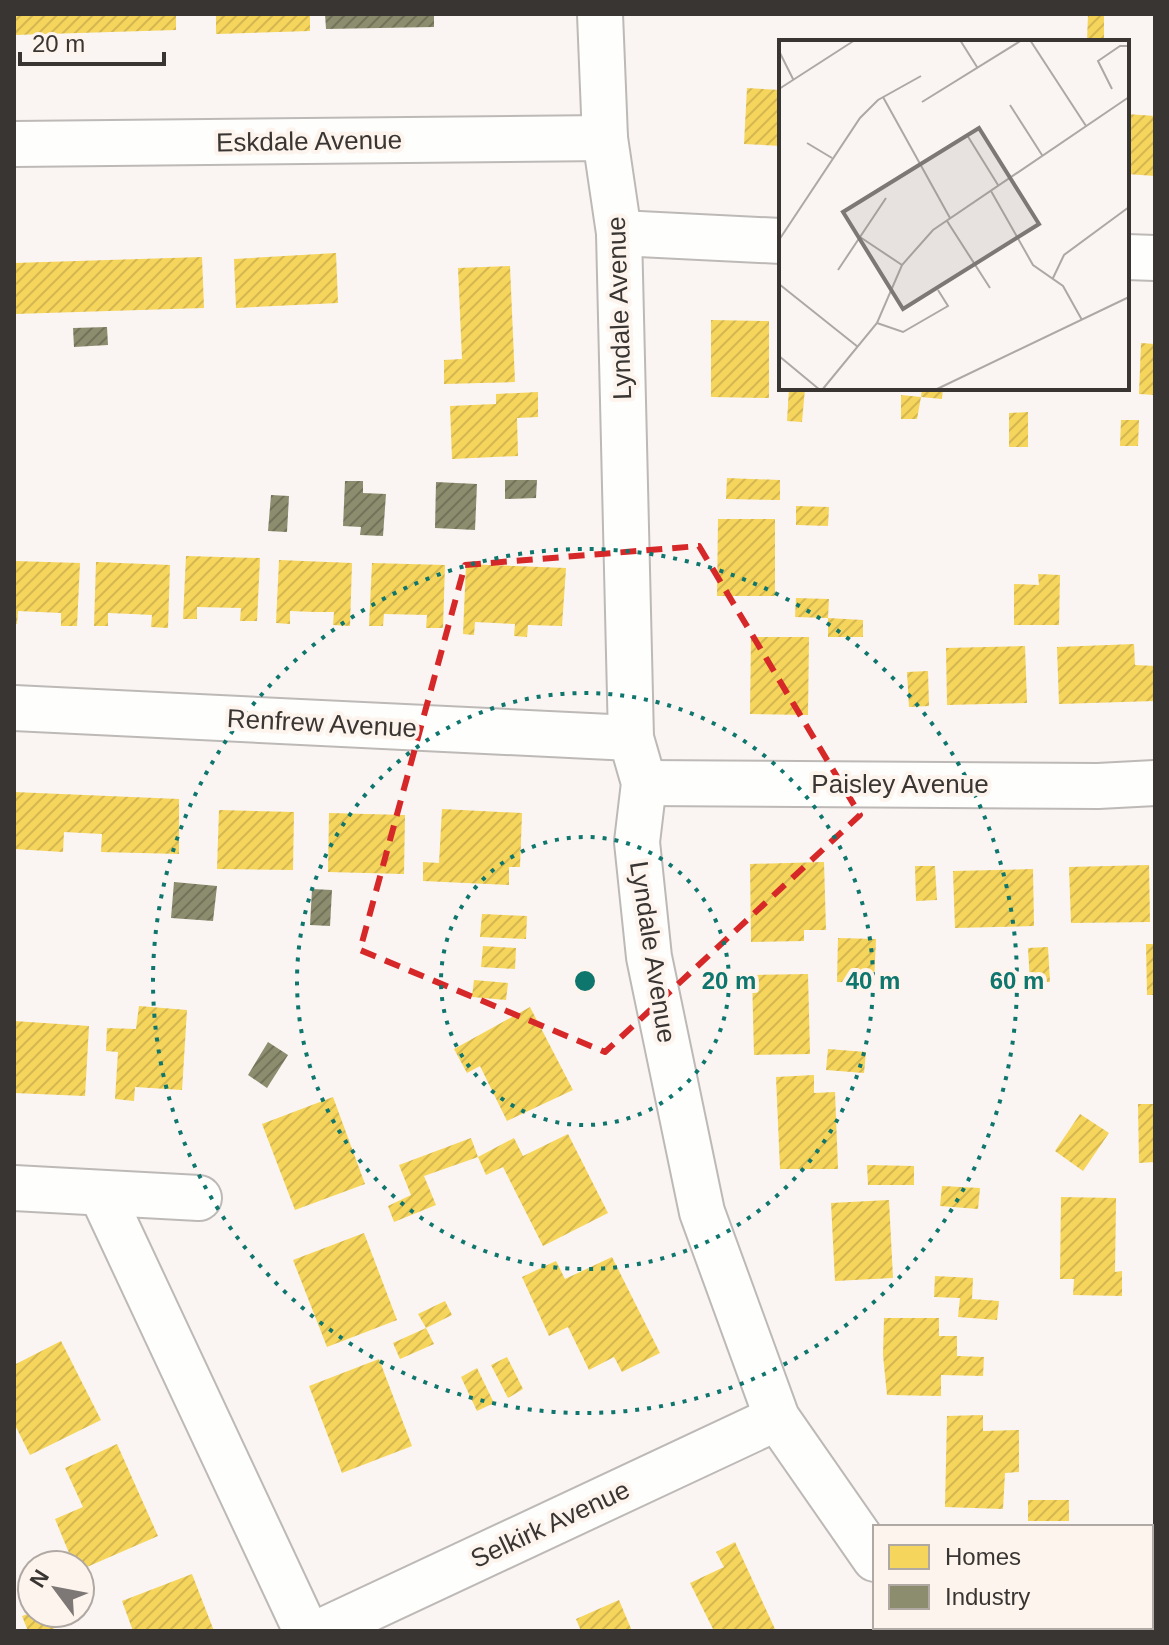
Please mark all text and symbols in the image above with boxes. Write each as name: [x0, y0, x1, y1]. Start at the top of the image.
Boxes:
scale bar: [20, 16, 164, 66]
text: 20 m: [32, 30, 85, 57]
inset map: [779, 40, 1129, 390]
street label: Eskdale Avenue: [216, 124, 402, 158]
street label: Lyndale Avenue: [601, 216, 637, 400]
street label: Renfrew Avenue: [226, 703, 418, 743]
street label: Paisley Avenue: [811, 769, 989, 799]
street label: Lyndale Avenue: [624, 859, 682, 1045]
centre of rings: [571, 967, 599, 995]
text: 20 m: [702, 967, 756, 994]
text: 40 m: [846, 967, 900, 994]
text: 60 m: [990, 967, 1044, 994]
street label: Selkirk Avenue: [466, 1474, 634, 1574]
legend: [873, 1525, 1153, 1629]
text: Homes: [945, 1543, 1021, 1570]
north arrow: [16, 1549, 96, 1629]
text: N: [25, 1565, 54, 1592]
text: Industry: [945, 1583, 1030, 1610]

